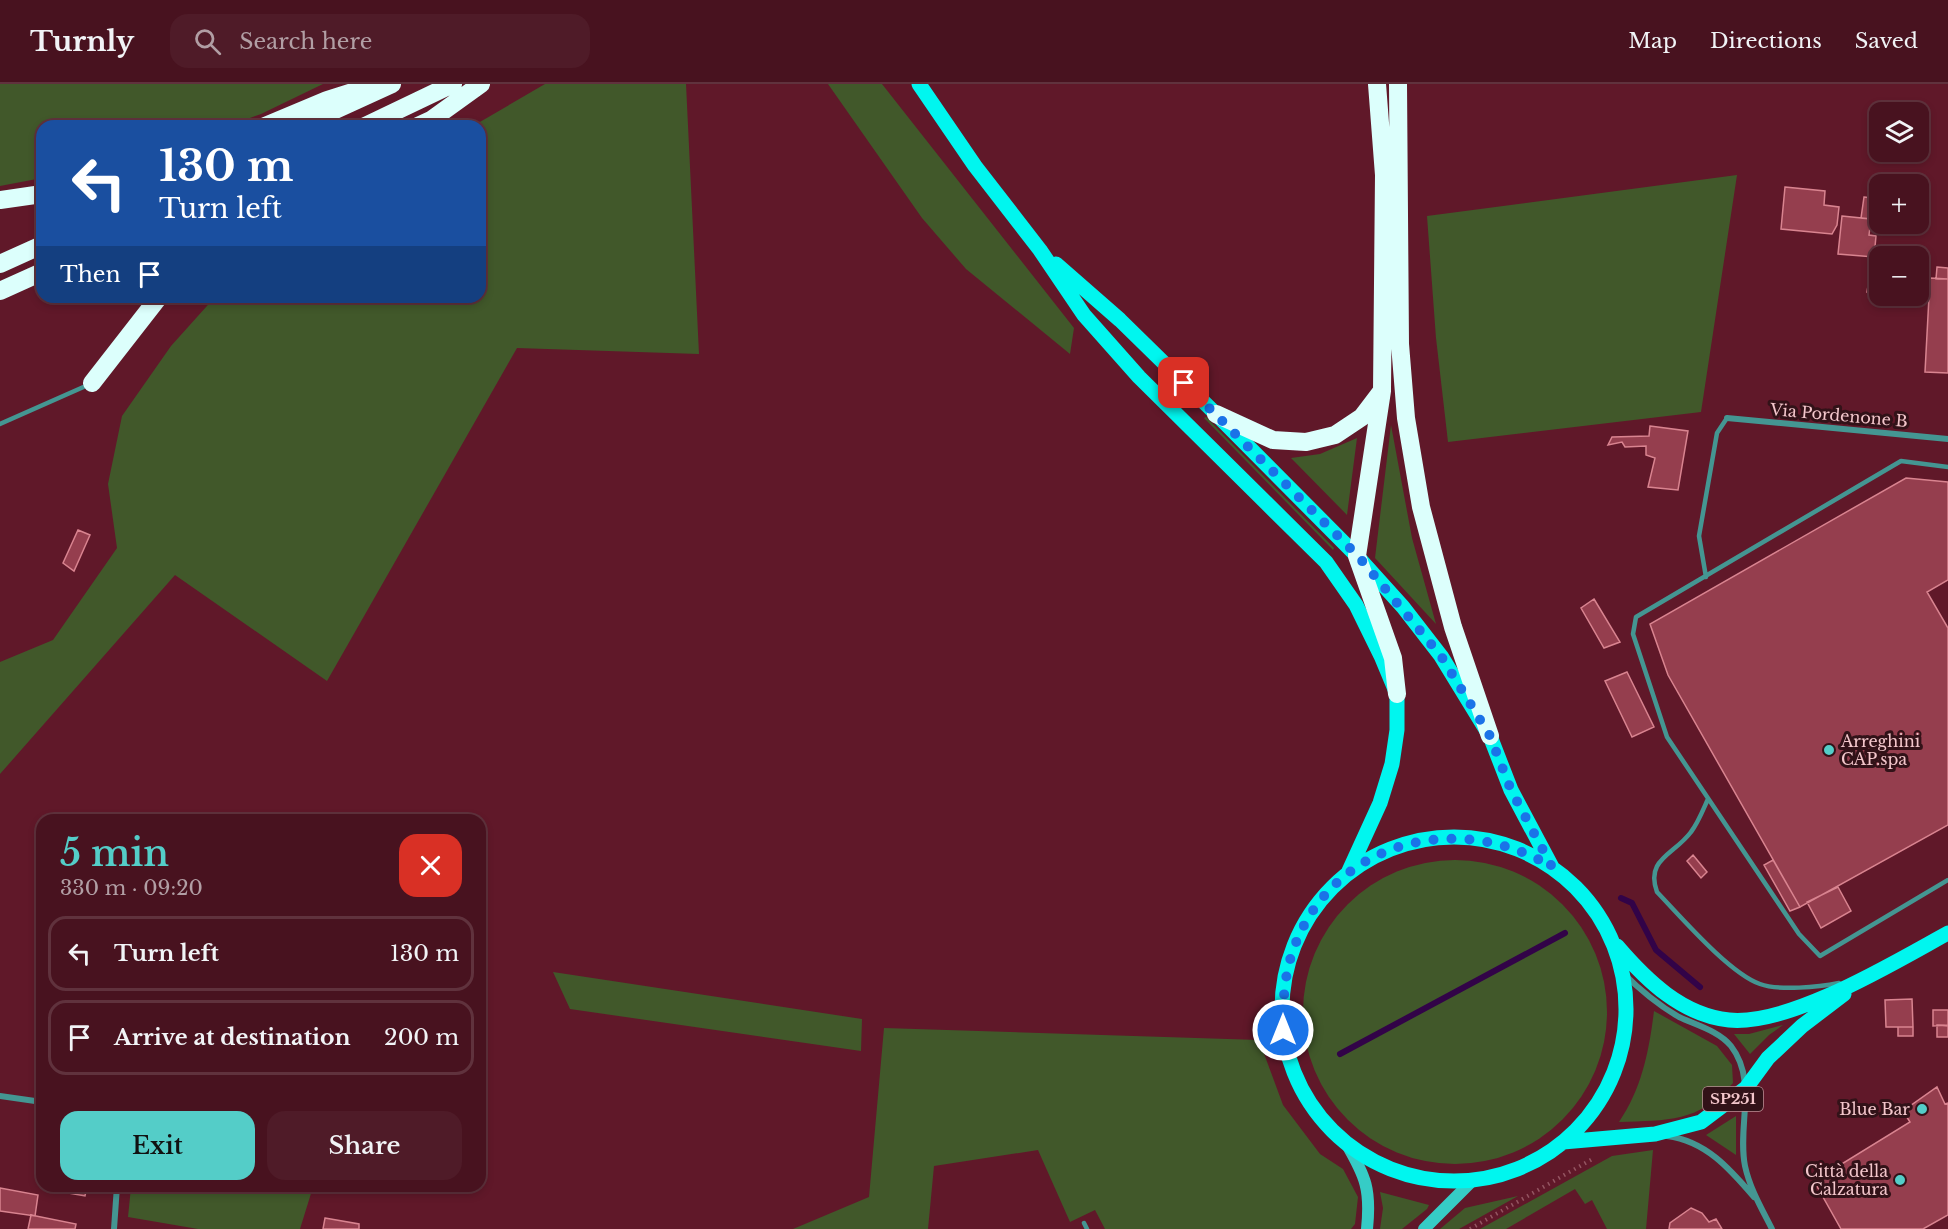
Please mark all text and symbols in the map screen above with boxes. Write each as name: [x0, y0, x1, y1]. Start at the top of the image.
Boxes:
search box: [170, 14, 590, 68]
text: Turnly: [30, 24, 134, 59]
icon: search: [191, 25, 224, 58]
text: Search here: [239, 28, 372, 55]
text: Map: [1628, 28, 1677, 54]
text: Directions: [1710, 28, 1822, 54]
text: Saved: [1855, 28, 1918, 54]
map controls: [1869, 102, 1929, 306]
button: layers: [1869, 102, 1929, 162]
text: 130 m: [159, 140, 293, 192]
icon: left: [60, 144, 138, 222]
button: +: [1869, 174, 1929, 234]
text: Turn left: [159, 192, 282, 225]
button: −: [1869, 246, 1929, 306]
icon: arrive: [133, 258, 166, 291]
text: Then: [60, 261, 121, 288]
pin: [1158, 357, 1209, 408]
icon: arrive: [1167, 366, 1200, 399]
street label: Via Pordenone B: [1768, 399, 1909, 431]
place label: Arreghini CAP.spa: [1840, 731, 1921, 769]
marker: Arreghini CAP.spa: [1822, 743, 1836, 757]
text: 5 min: [60, 831, 169, 876]
button: close: [399, 834, 462, 897]
text: 330 m · 09:20: [60, 876, 203, 900]
icon: left: [63, 937, 96, 970]
text: Turn left: [114, 940, 219, 967]
text: 130 m: [390, 940, 459, 967]
position arrow: [1251, 998, 1315, 1062]
icon: arrive: [63, 1021, 96, 1054]
text: Arrive at destination: [114, 1024, 351, 1051]
text: 200 m: [384, 1024, 459, 1051]
road number: SP251: [1703, 1087, 1763, 1111]
place label: Blue Bar: [1839, 1099, 1910, 1119]
marker: Blue Bar: [1915, 1102, 1929, 1116]
button: Exit: [60, 1111, 255, 1180]
button: Share: [267, 1111, 462, 1180]
place label: Città della Calzatura: [1805, 1161, 1888, 1199]
marker: Città della Calzatura: [1893, 1173, 1907, 1187]

